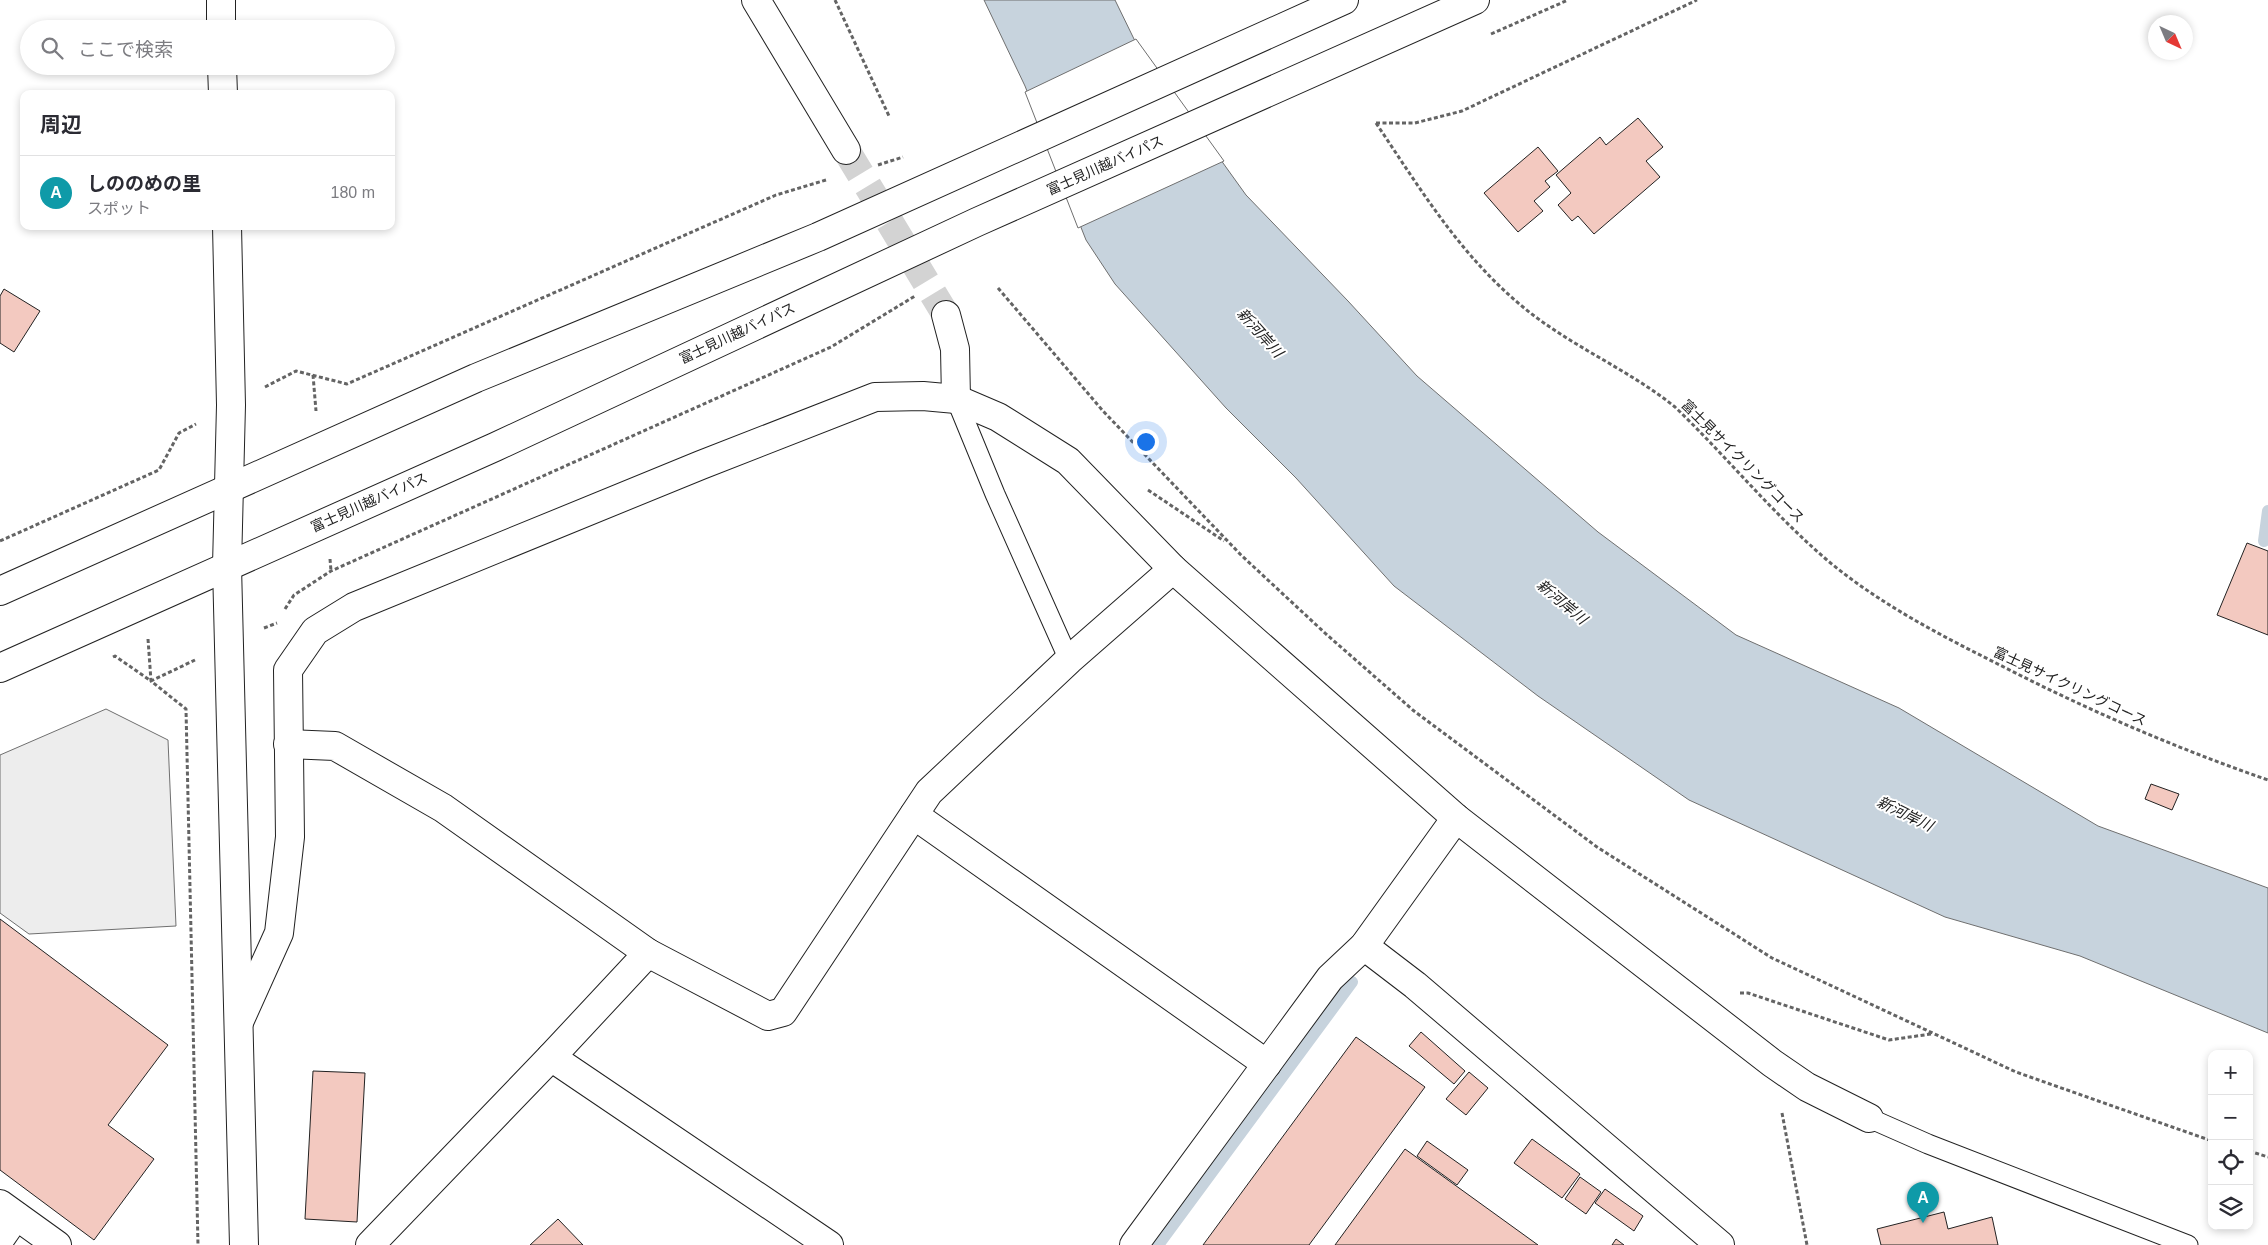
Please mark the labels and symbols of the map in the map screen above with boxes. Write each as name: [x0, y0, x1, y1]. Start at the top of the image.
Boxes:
north arrow: [2148, 15, 2193, 60]
street label: 富士見川越バイパス: [1044, 132, 1166, 198]
street label: 富士見川越バイパス: [677, 299, 797, 367]
water label: 新河岸川: [1234, 305, 1288, 362]
street label: 富士見サイクリングコース: [1678, 396, 1808, 526]
your location: [1133, 429, 1159, 455]
street label: 富士見川越バイパス: [308, 469, 430, 535]
water label: 新河岸川: [1534, 576, 1592, 629]
street label: 富士見サイクリングコース: [1991, 643, 2149, 729]
water label: 新河岸川: [1875, 793, 1938, 835]
pin: A: [1907, 1182, 1939, 1223]

